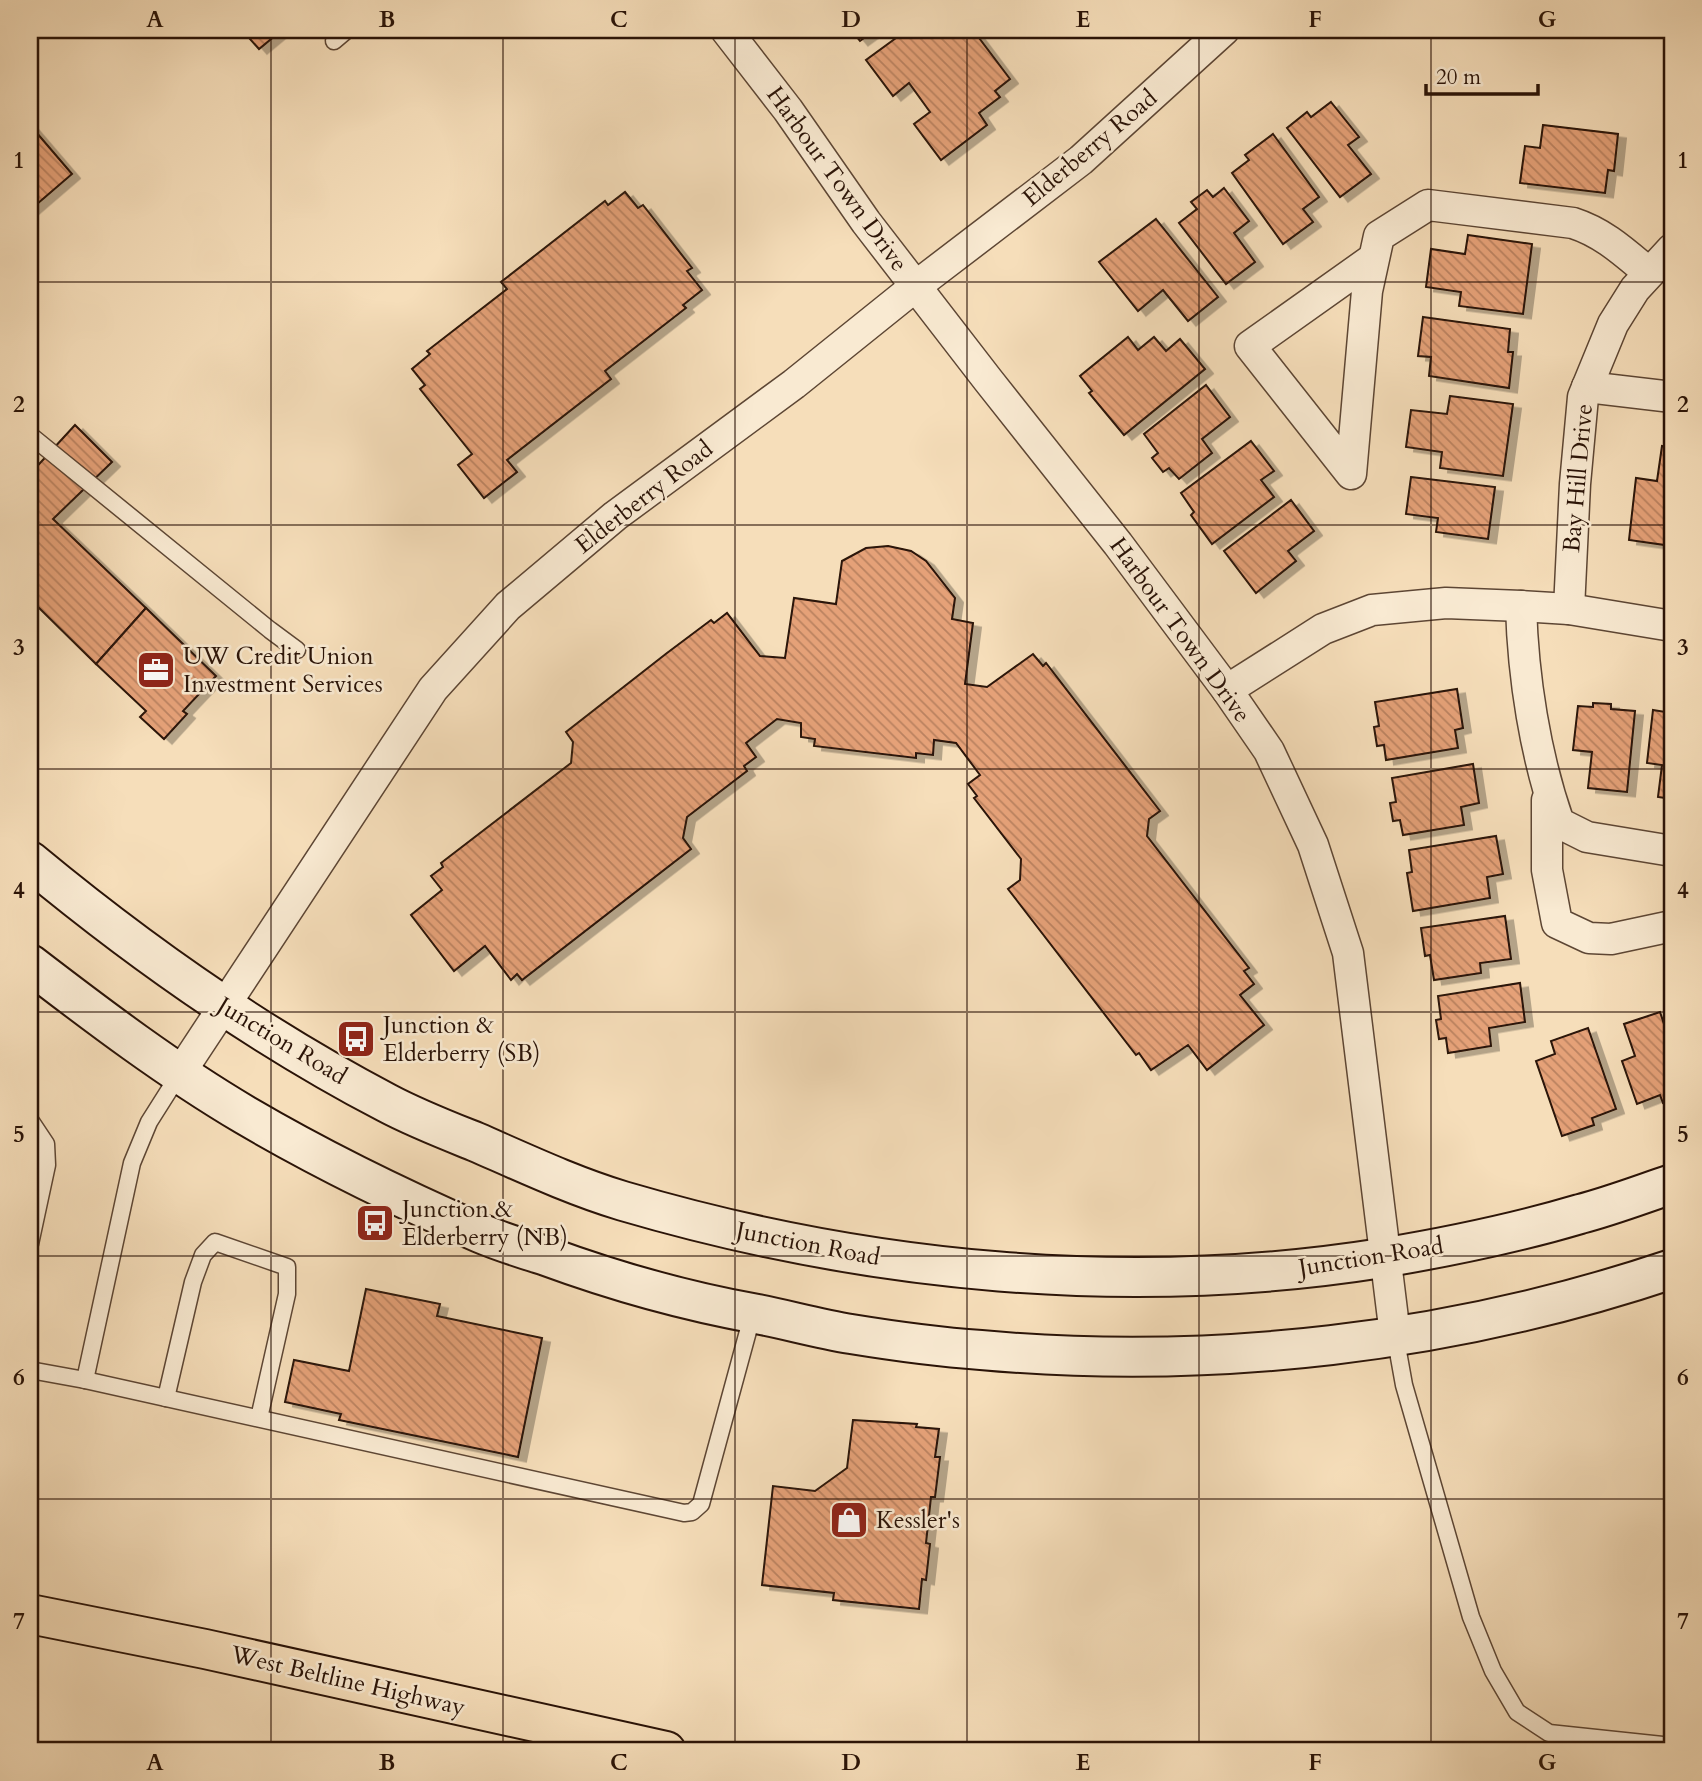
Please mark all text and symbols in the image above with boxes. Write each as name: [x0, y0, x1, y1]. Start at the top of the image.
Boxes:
text: A: [146, 4, 164, 35]
text: B: [379, 4, 395, 35]
text: C: [610, 4, 628, 35]
text: D: [841, 4, 861, 35]
text: E: [1076, 4, 1090, 35]
text: F: [1308, 4, 1322, 35]
text: G: [1538, 4, 1557, 35]
scale bar: [1426, 52, 1538, 96]
text: 20 m: [1436, 63, 1481, 92]
street label: Harbour Town Drive: [759, 80, 915, 278]
street label: Elderberry Road: [1016, 82, 1165, 214]
text: 1: [13, 145, 25, 176]
text: 1: [1677, 145, 1689, 176]
text: 2: [13, 389, 25, 420]
text: 2: [1677, 389, 1689, 420]
street label: Bay Hill Drive: [1555, 402, 1601, 554]
street label: Elderberry Road: [568, 433, 720, 561]
street label: Harbour Town Drive: [1102, 531, 1258, 729]
text: 3: [13, 632, 25, 663]
text: 3: [1677, 632, 1689, 663]
place label: UW Credit Union Investment Services: [183, 640, 383, 701]
office icon: UW Credit Union Investment Services: [135, 649, 177, 691]
text: 4: [13, 875, 25, 906]
text: 4: [1677, 875, 1689, 906]
street label: Junction Road: [208, 988, 353, 1093]
place label: Junction & Elderberry (SB): [380, 1009, 540, 1070]
bus stop icon: Junction & Elderberry (SB): [335, 1018, 377, 1060]
text: 5: [13, 1119, 25, 1150]
text: 5: [1677, 1119, 1689, 1150]
place label: Junction & Elderberry (NB): [399, 1193, 568, 1254]
bus stop icon: Junction & Elderberry (NB): [354, 1202, 396, 1244]
street label: Junction Road: [730, 1213, 883, 1274]
street label: Junction Road: [1293, 1229, 1446, 1285]
text: 6: [13, 1362, 25, 1393]
text: 6: [1677, 1362, 1689, 1393]
shop icon: Kessler's: [828, 1499, 870, 1541]
place label: Kessler's: [876, 1504, 960, 1537]
text: 7: [13, 1606, 25, 1637]
text: 7: [1677, 1606, 1689, 1637]
street label: West Beltline Highway: [226, 1638, 469, 1724]
text: A: [146, 1747, 164, 1778]
text: B: [379, 1747, 395, 1778]
text: C: [610, 1747, 628, 1778]
text: D: [841, 1747, 861, 1778]
text: E: [1076, 1747, 1090, 1778]
text: F: [1308, 1747, 1322, 1778]
text: G: [1538, 1747, 1557, 1778]

